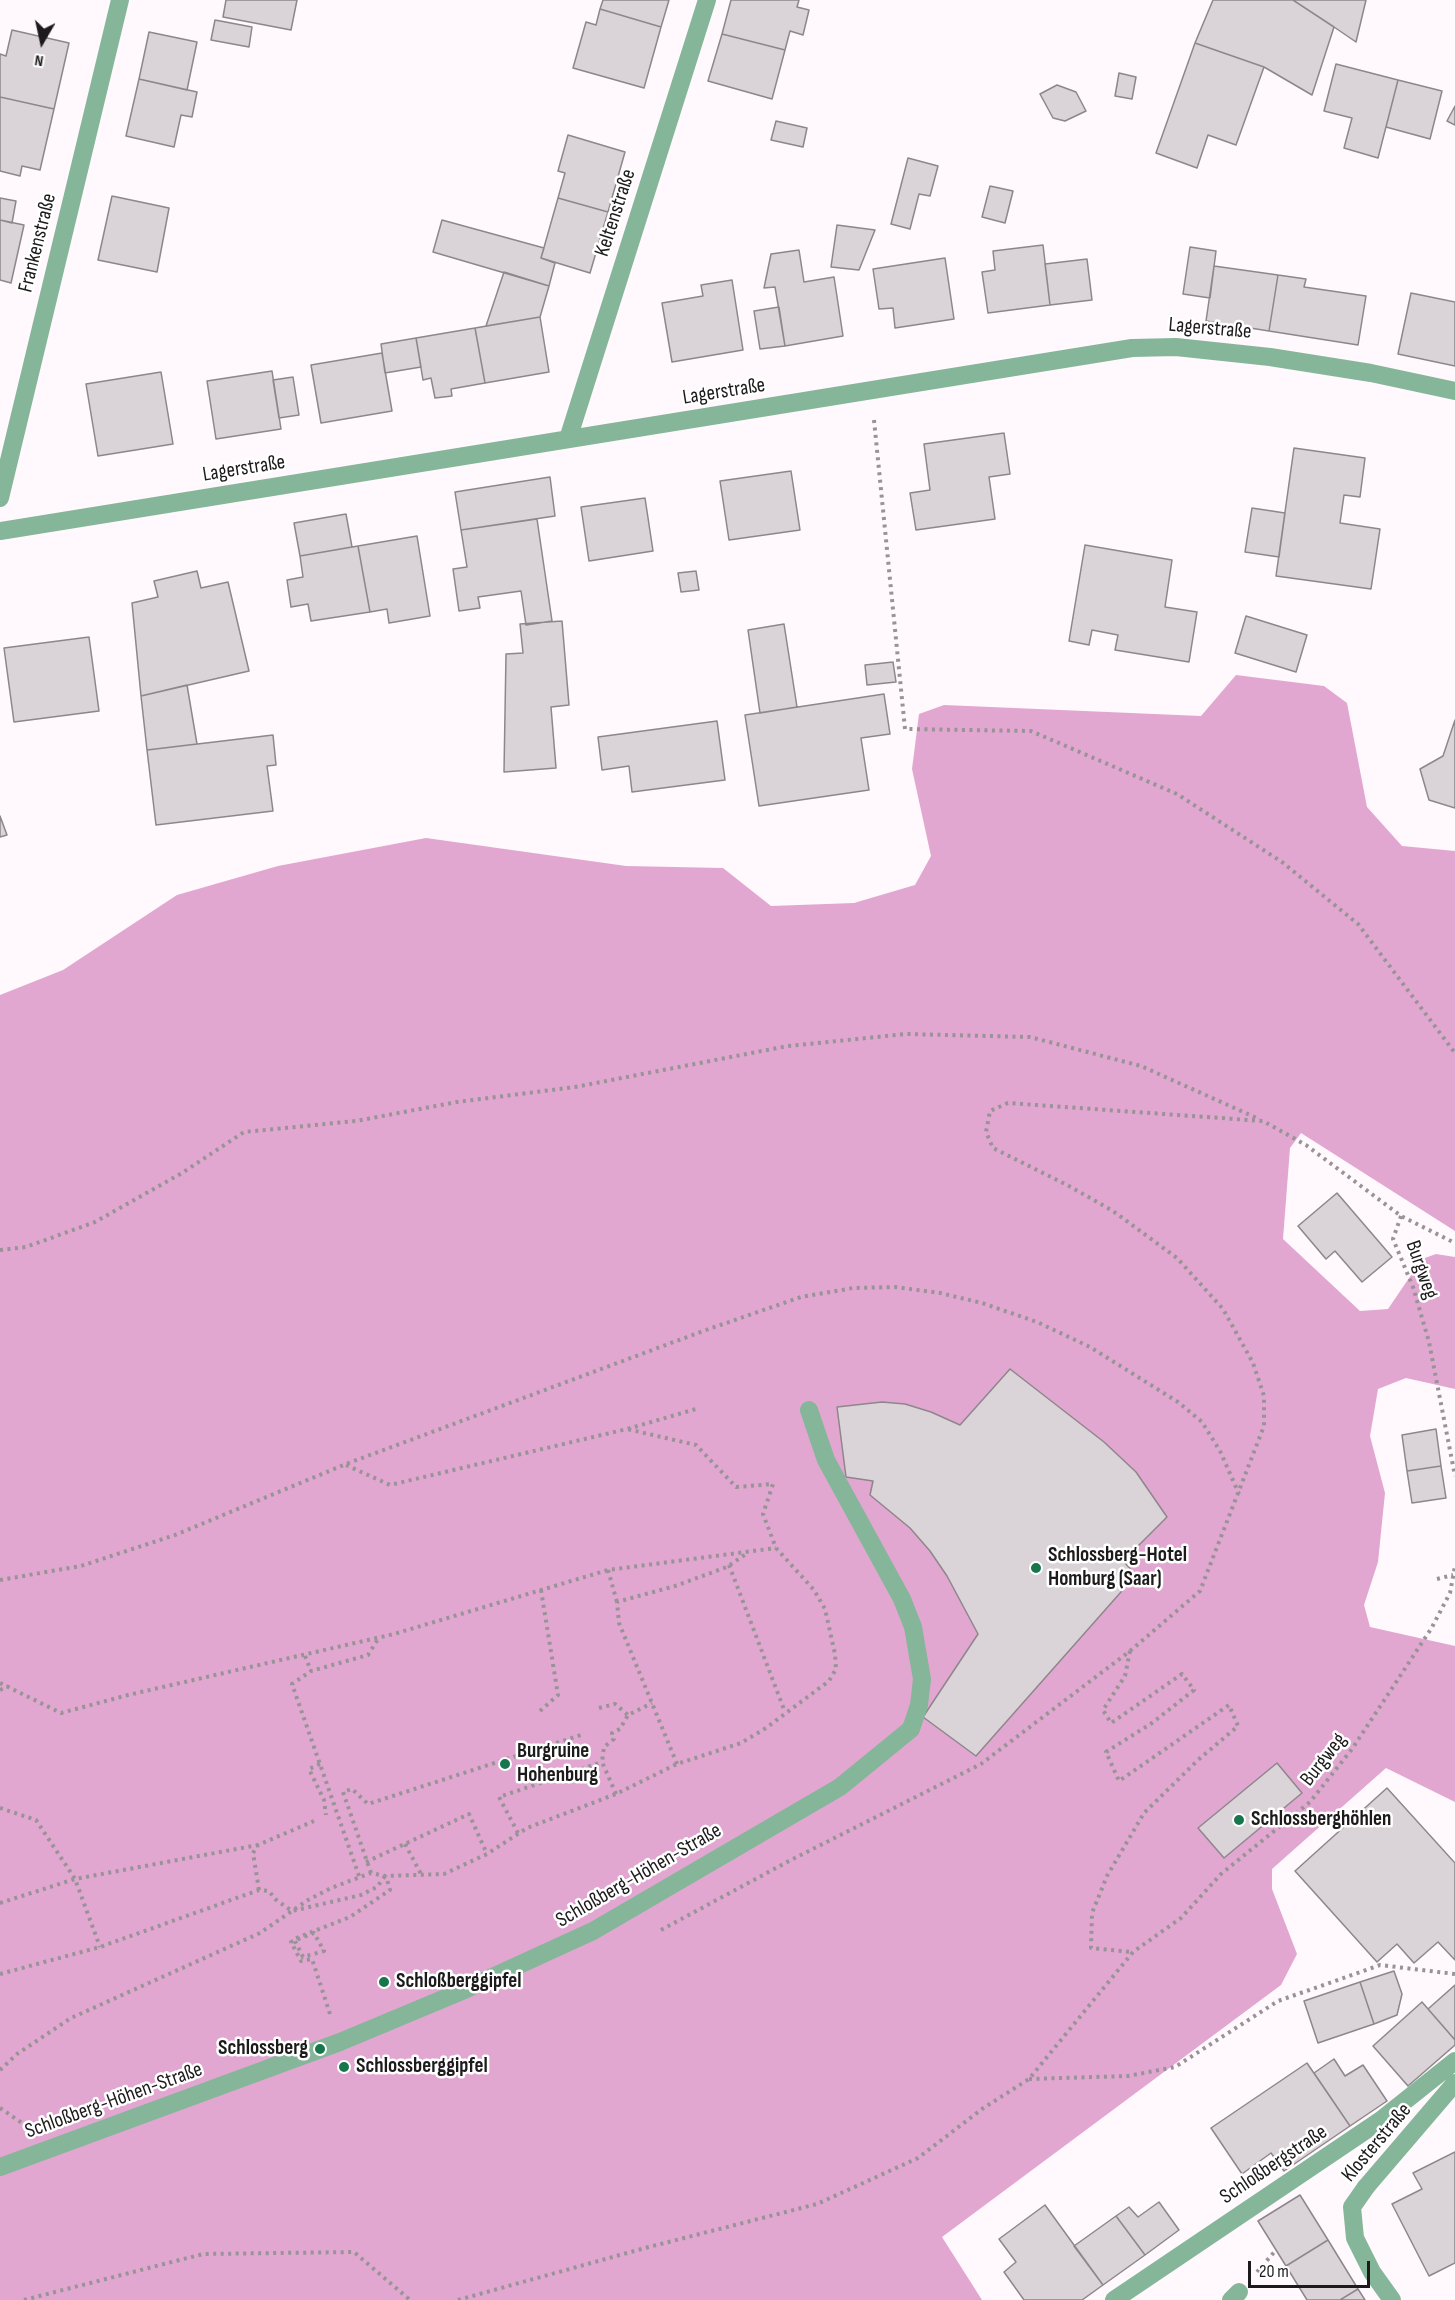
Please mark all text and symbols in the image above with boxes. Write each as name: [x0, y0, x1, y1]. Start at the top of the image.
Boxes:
north arrow: [12, 12, 72, 72]
text: N: [33, 50, 45, 70]
street label: Keltenstraße: [590, 166, 642, 260]
street label: Frankenstraße: [14, 191, 62, 295]
street label: Lagerstraße: [1167, 313, 1253, 345]
street label: Lagerstraße: [681, 373, 767, 411]
street label: Lagerstraße: [201, 450, 287, 488]
street label: Burgweg: [1399, 1237, 1443, 1303]
place label: Schlossberg-Hotel Homburg (Saar): [1048, 1543, 1187, 1593]
marker: Schlossberg-Hotel Homburg (Saar): [1029, 1561, 1043, 1575]
street label: Burgweg: [1296, 1728, 1352, 1792]
place label: Burgruine Hohenburg: [517, 1739, 598, 1789]
marker: Burgruine Hohenburg: [498, 1757, 512, 1771]
place label: Schlossberghöhlen: [1251, 1807, 1391, 1833]
marker: Schlossberghöhlen: [1232, 1813, 1246, 1827]
street label: Schloßberg-Höhen-Straße: [552, 1818, 726, 1934]
place label: Schloßberggipfel: [396, 1969, 521, 1995]
marker: Schloßberggipfel: [377, 1975, 391, 1989]
place label: Schlossberg: [218, 2036, 308, 2062]
marker: Schlossberg: [313, 2042, 327, 2056]
place label: Schlossberggipfel: [356, 2054, 488, 2080]
street label: Schloßberg-Höhen-Straße: [22, 2057, 206, 2145]
marker: Schlossberggipfel: [337, 2060, 351, 2074]
street label: Klosterstraße: [1337, 2098, 1417, 2188]
street label: Schloßbergstraße: [1216, 2120, 1332, 2210]
scale bar: [1251, 2249, 1372, 2287]
text: 20 m: [1259, 2261, 1289, 2282]

